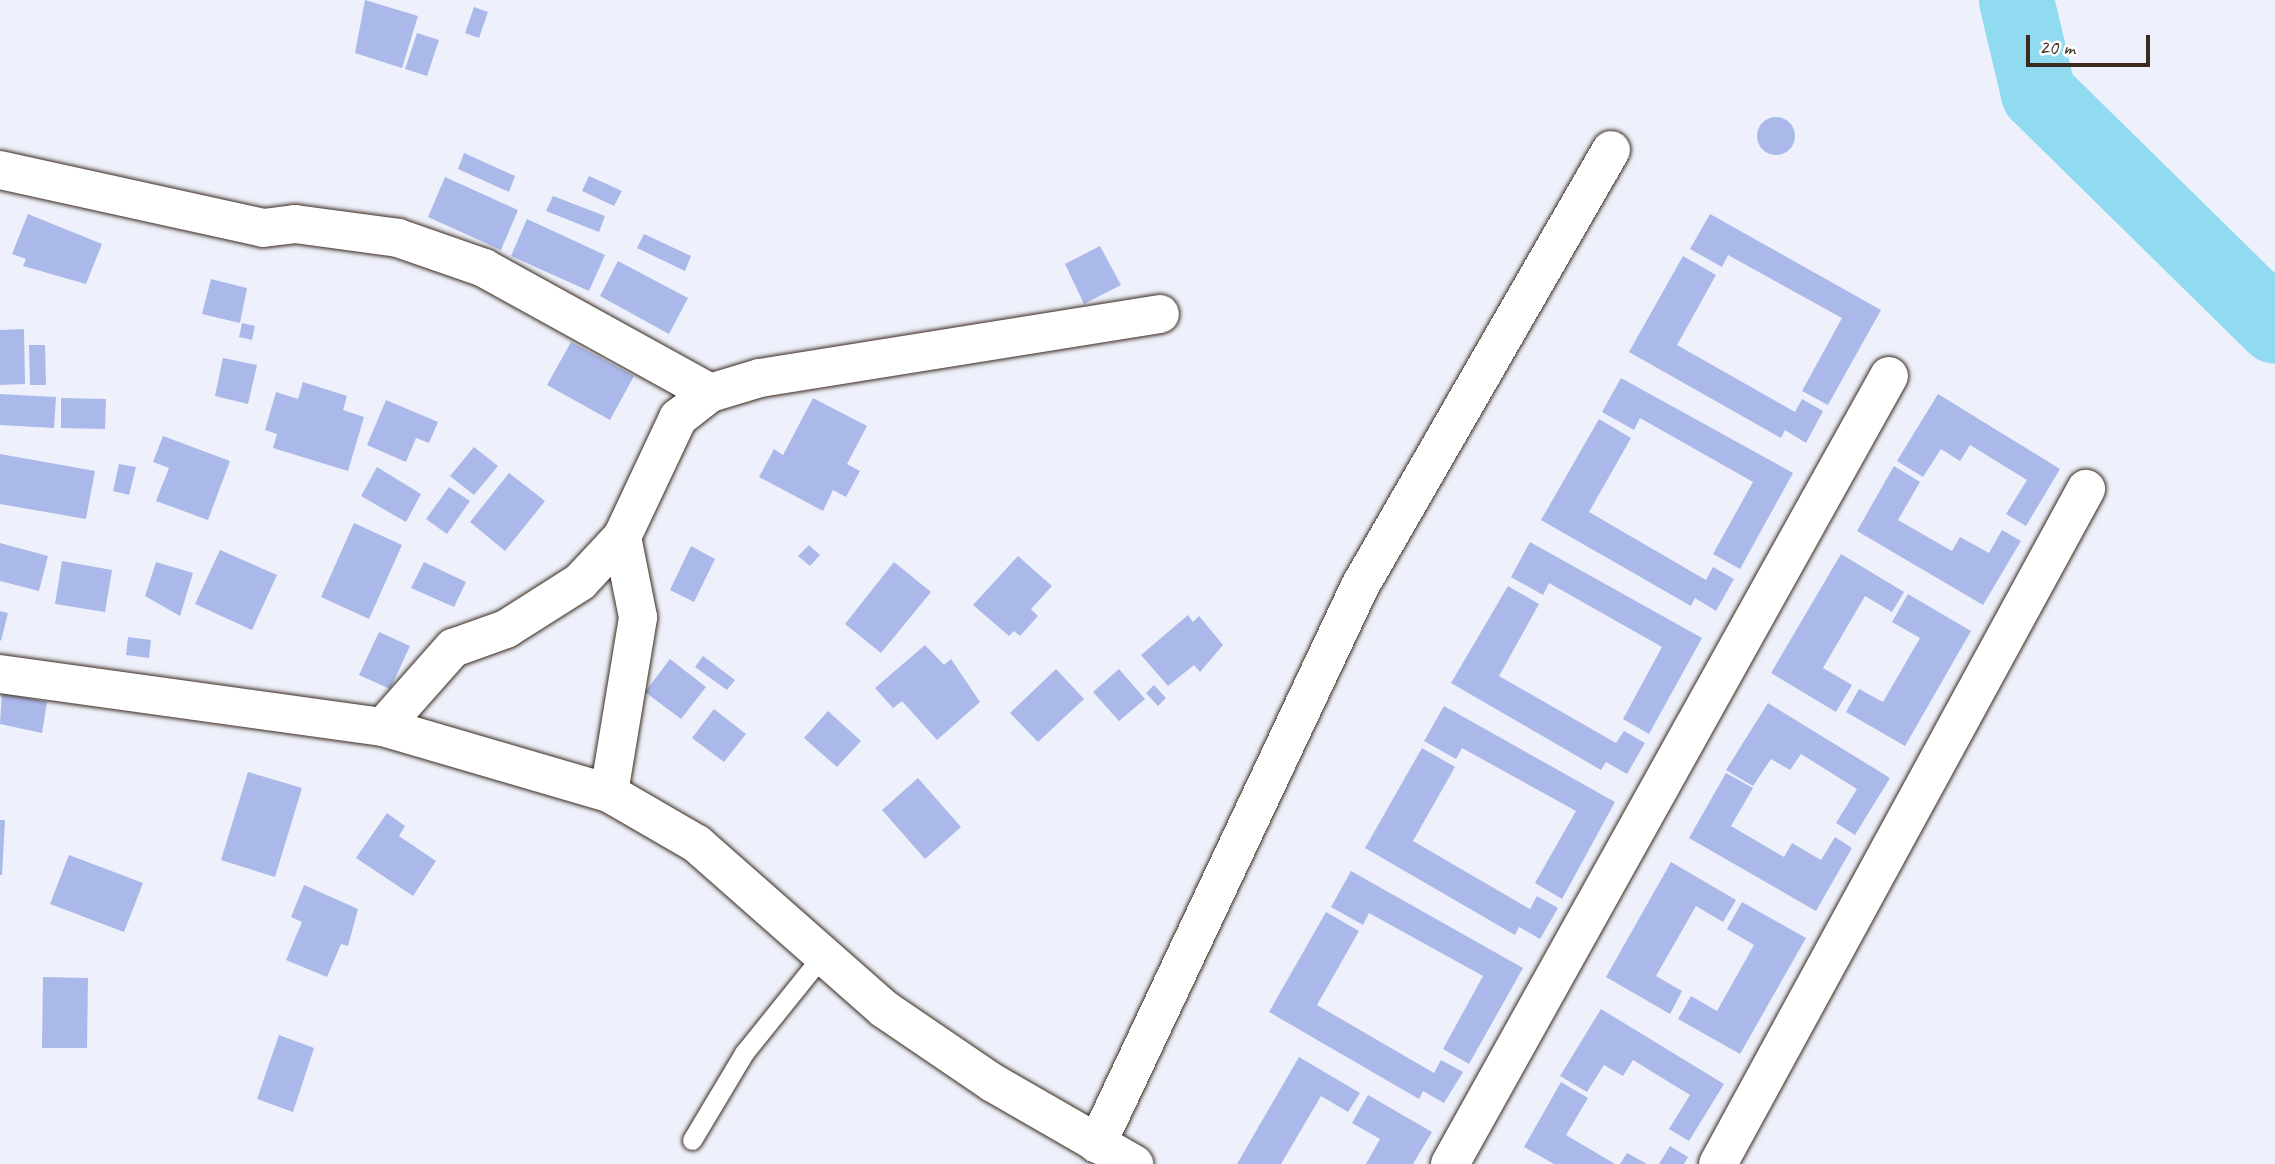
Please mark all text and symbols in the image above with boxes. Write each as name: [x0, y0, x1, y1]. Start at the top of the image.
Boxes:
scale bar: [2030, 21, 2154, 65]
text: 20 m: [2039, 34, 2075, 60]

